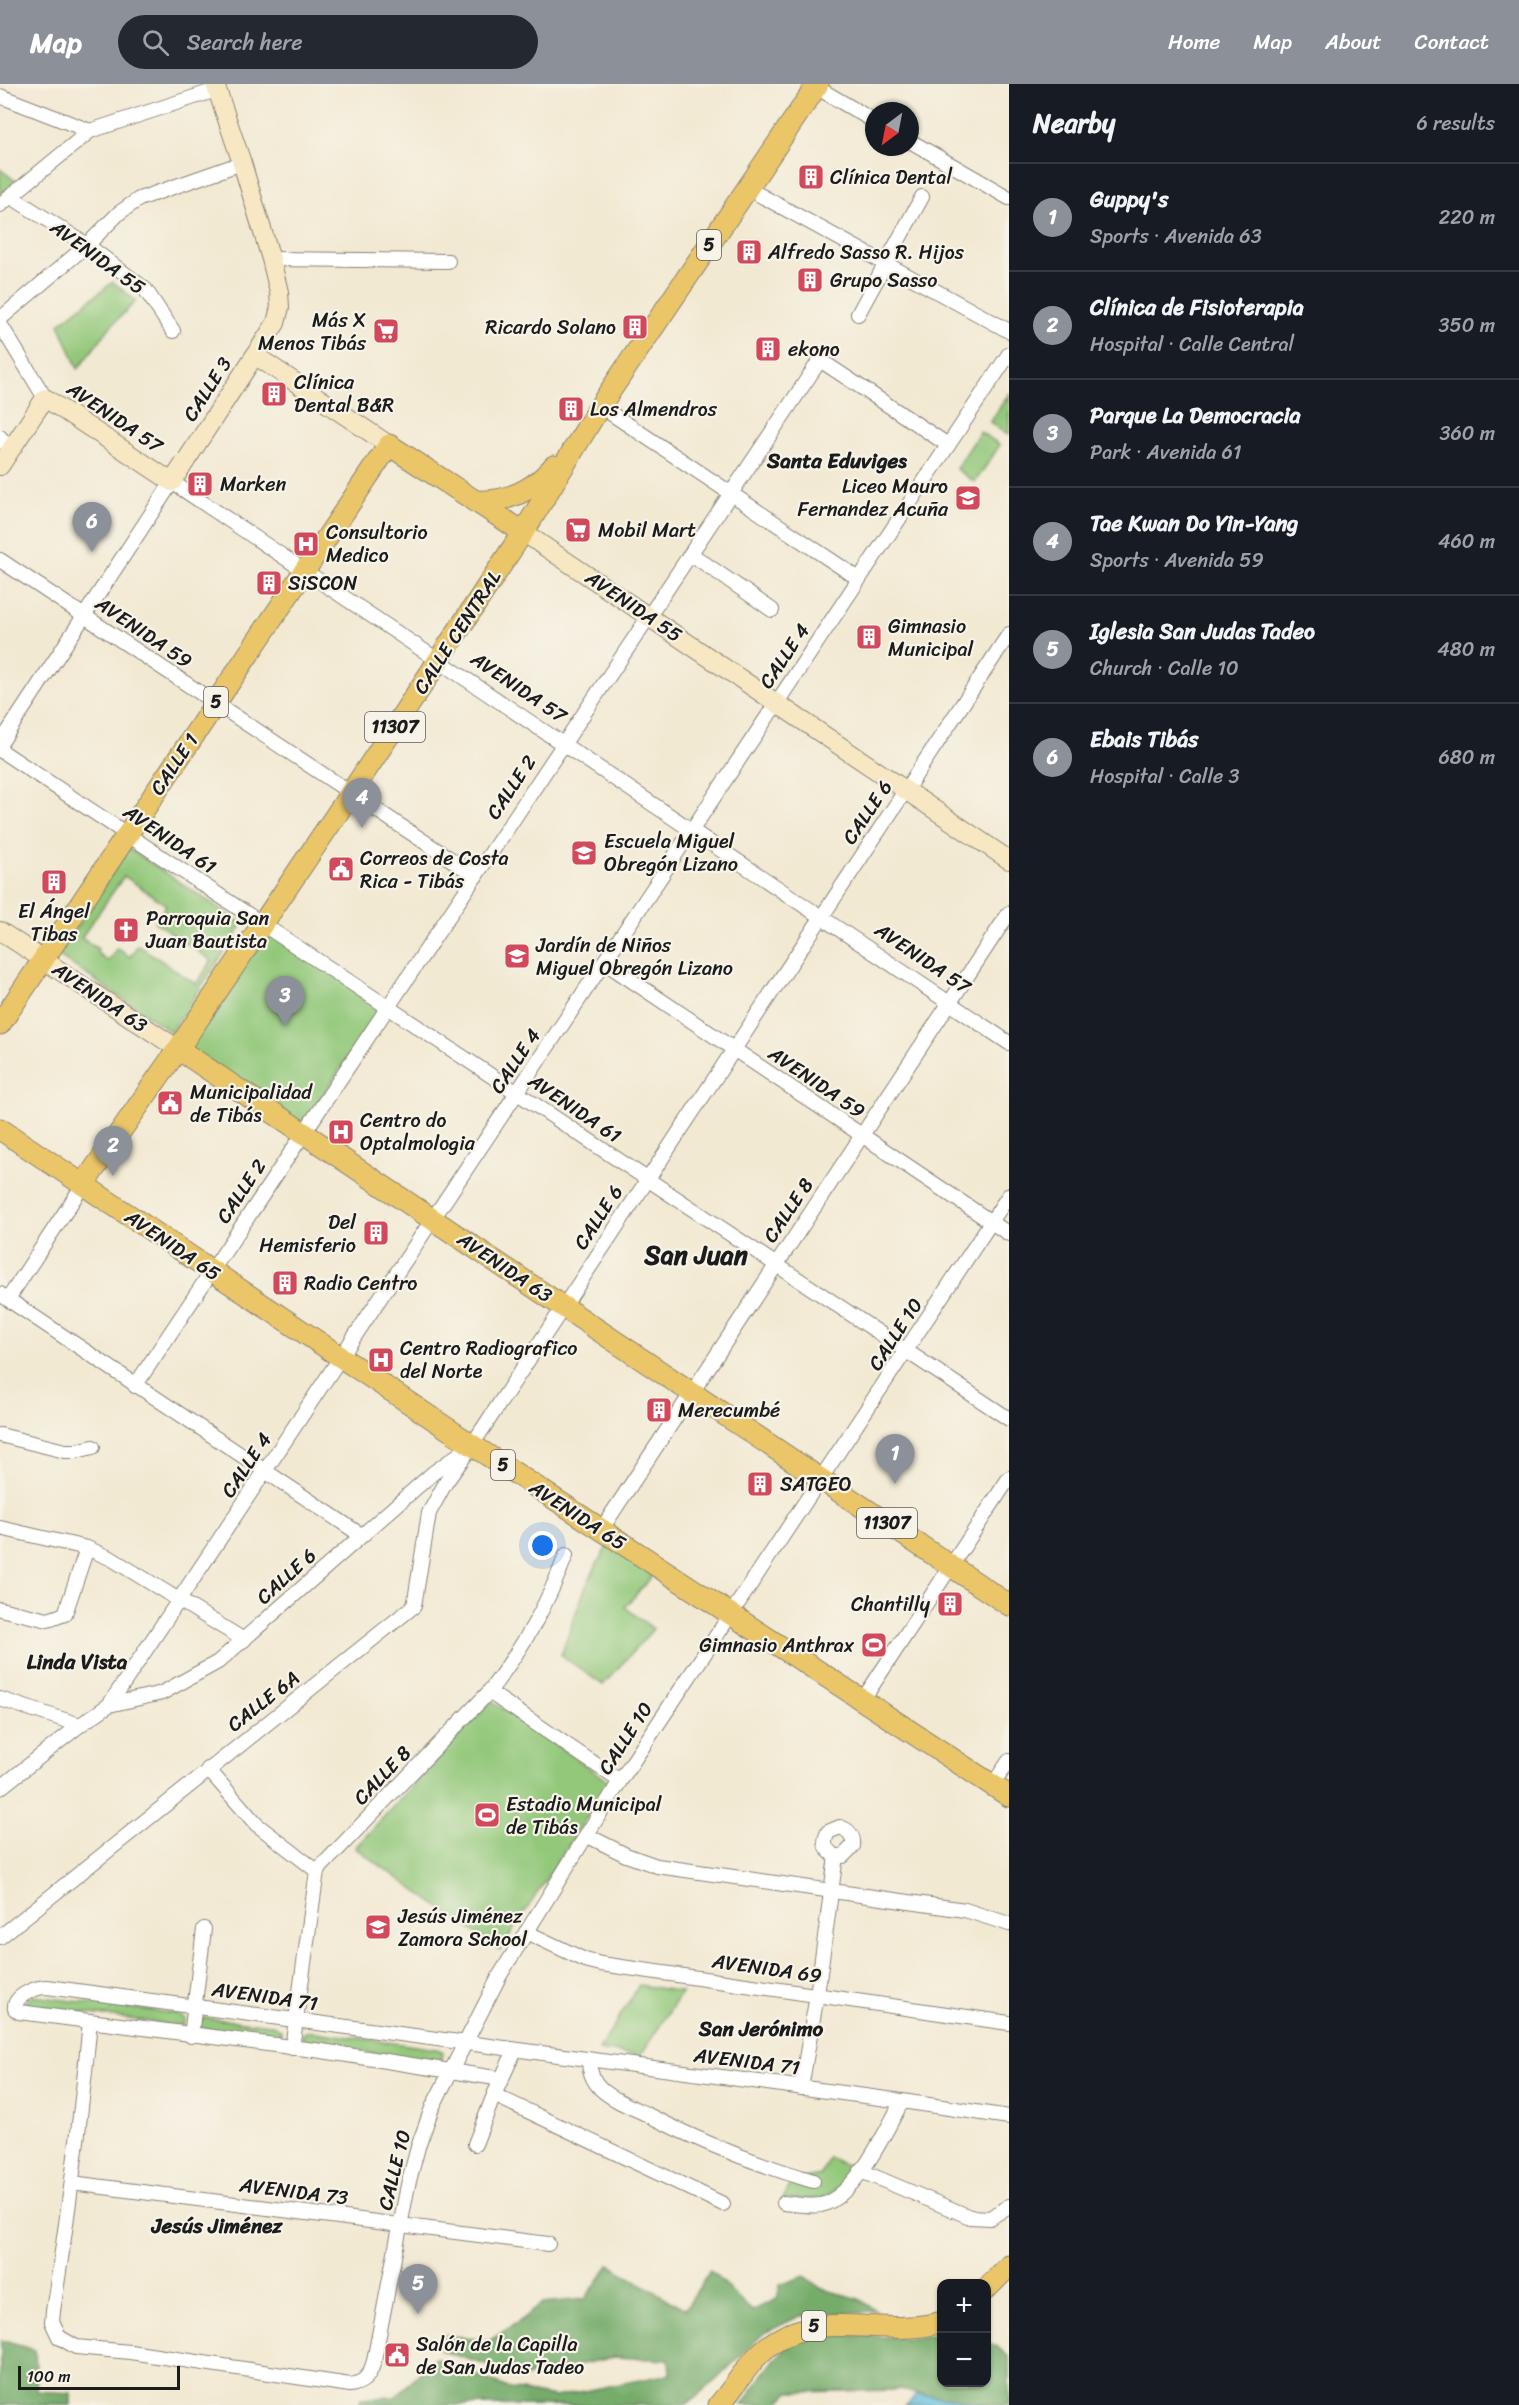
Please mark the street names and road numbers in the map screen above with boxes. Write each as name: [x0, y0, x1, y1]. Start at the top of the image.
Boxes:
street label: AVENIDA 55: [42, 210, 153, 304]
road number: 5: [697, 230, 721, 260]
street label: CALLE 3: [173, 350, 242, 429]
street label: AVENIDA 57: [58, 372, 172, 464]
street label: AVENIDA 55: [577, 560, 690, 652]
street label: CALLE CENTRAL: [404, 562, 511, 702]
street label: AVENIDA 59: [87, 586, 200, 678]
street label: CALLE 4: [750, 616, 819, 696]
street label: AVENIDA 57: [462, 642, 576, 734]
road number: 5: [204, 687, 228, 717]
road number: 11307: [365, 712, 425, 742]
street label: CALLE 1: [141, 726, 208, 803]
street label: CALLE 2: [477, 747, 546, 827]
street label: CALLE 6: [833, 773, 902, 852]
street label: AVENIDA 61: [115, 795, 224, 884]
street label: AVENIDA 57: [866, 913, 980, 1005]
street label: AVENIDA 63: [44, 952, 155, 1042]
street label: CALLE 4: [481, 1021, 550, 1101]
street label: AVENIDA 59: [760, 1036, 873, 1128]
street label: AVENIDA 61: [520, 1064, 629, 1153]
street label: CALLE 2: [207, 1151, 276, 1231]
street label: CALLE 8: [754, 1170, 823, 1250]
street label: CALLE 6: [564, 1178, 633, 1257]
street label: AVENIDA 65: [116, 1200, 228, 1291]
street label: AVENIDA 63: [449, 1222, 560, 1312]
street label: CALLE 10: [859, 1291, 932, 1378]
street label: CALLE 4: [212, 1425, 281, 1505]
road number: 5: [491, 1450, 515, 1480]
street label: AVENIDA 65: [521, 1470, 633, 1560]
road number: 11307: [857, 1508, 917, 1538]
street label: CALLE 6: [248, 1539, 325, 1613]
street label: CALLE 6A: [219, 1662, 307, 1741]
street label: CALLE 10: [589, 1695, 662, 1782]
street label: CALLE 8: [345, 1737, 420, 1814]
street label: AVENIDA 69: [709, 1943, 824, 1993]
street label: AVENIDA 71: [209, 1972, 320, 2021]
street label: AVENIDA 71: [691, 2038, 802, 2085]
street label: CALLE 10: [368, 2126, 421, 2214]
street label: AVENIDA 73: [237, 2167, 350, 2216]
road number: 5: [802, 2311, 826, 2341]

